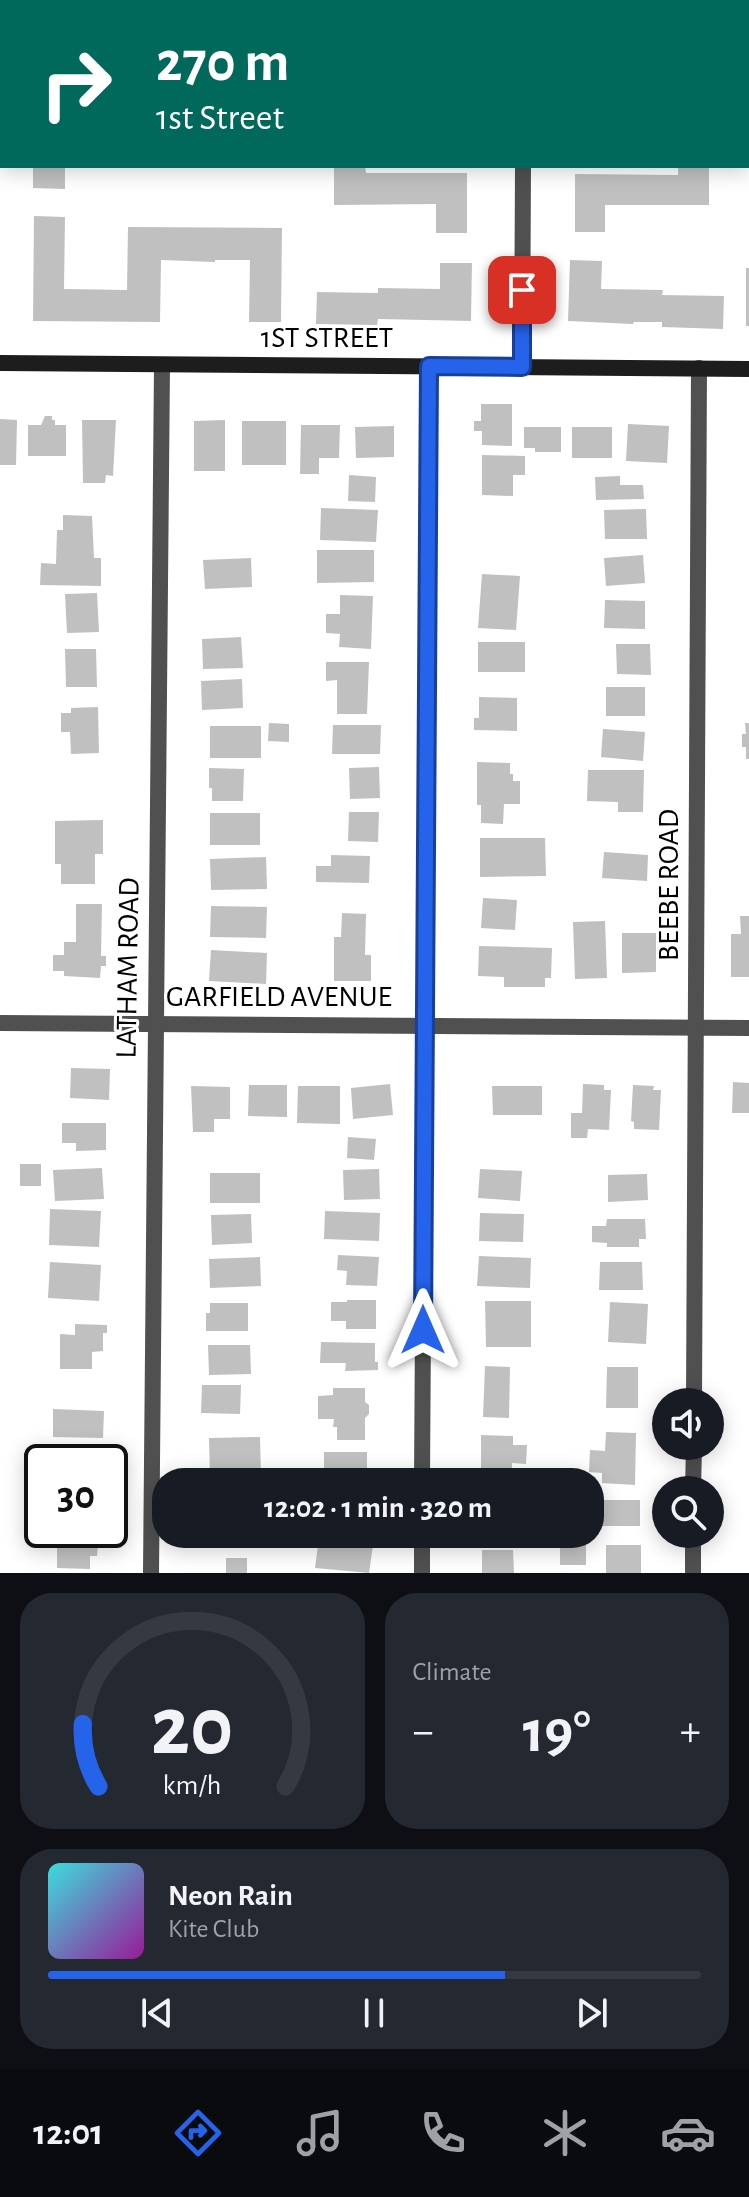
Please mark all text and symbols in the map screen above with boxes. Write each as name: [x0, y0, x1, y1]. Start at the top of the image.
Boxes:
icon: right: [24, 32, 128, 136]
text: 270 m: [156, 35, 289, 91]
text: 1st Street: [156, 100, 284, 136]
pin: [488, 256, 556, 324]
icon: arrive: [500, 268, 544, 312]
street label: 1ST STREET: [261, 323, 393, 353]
street label: BEEBE ROAD: [654, 809, 684, 961]
street label: LATHAM ROAD: [111, 877, 145, 1059]
street label: GARFIELD AVENUE: [166, 982, 392, 1012]
position arrow: [381, 1288, 465, 1372]
map controls: [652, 1388, 724, 1548]
button: sound: [652, 1388, 724, 1460]
speed limit sign: 30: [24, 1444, 128, 1548]
button: search: [652, 1476, 724, 1548]
text: 12:02 · 1 min · 320 m: [264, 1493, 492, 1523]
text: Climate: [413, 1659, 491, 1685]
text: 20: [151, 1686, 234, 1770]
text: 19°: [523, 1703, 591, 1763]
text: −: [413, 1710, 434, 1754]
text: +: [680, 1710, 701, 1754]
text: km/h: [163, 1771, 222, 1800]
text: Neon Rain: [168, 1881, 293, 1911]
text: Kite Club: [168, 1916, 259, 1942]
icon: previous: [135, 1991, 179, 2035]
icon: pause: [352, 1991, 396, 2035]
icon: next: [570, 1991, 614, 2035]
icon: directions: [170, 2105, 226, 2161]
icon: music: [292, 2105, 348, 2161]
icon: phone: [415, 2105, 471, 2161]
icon: climate: [537, 2105, 593, 2161]
icon: car: [660, 2105, 716, 2161]
text: 12:01: [33, 2115, 103, 2151]

